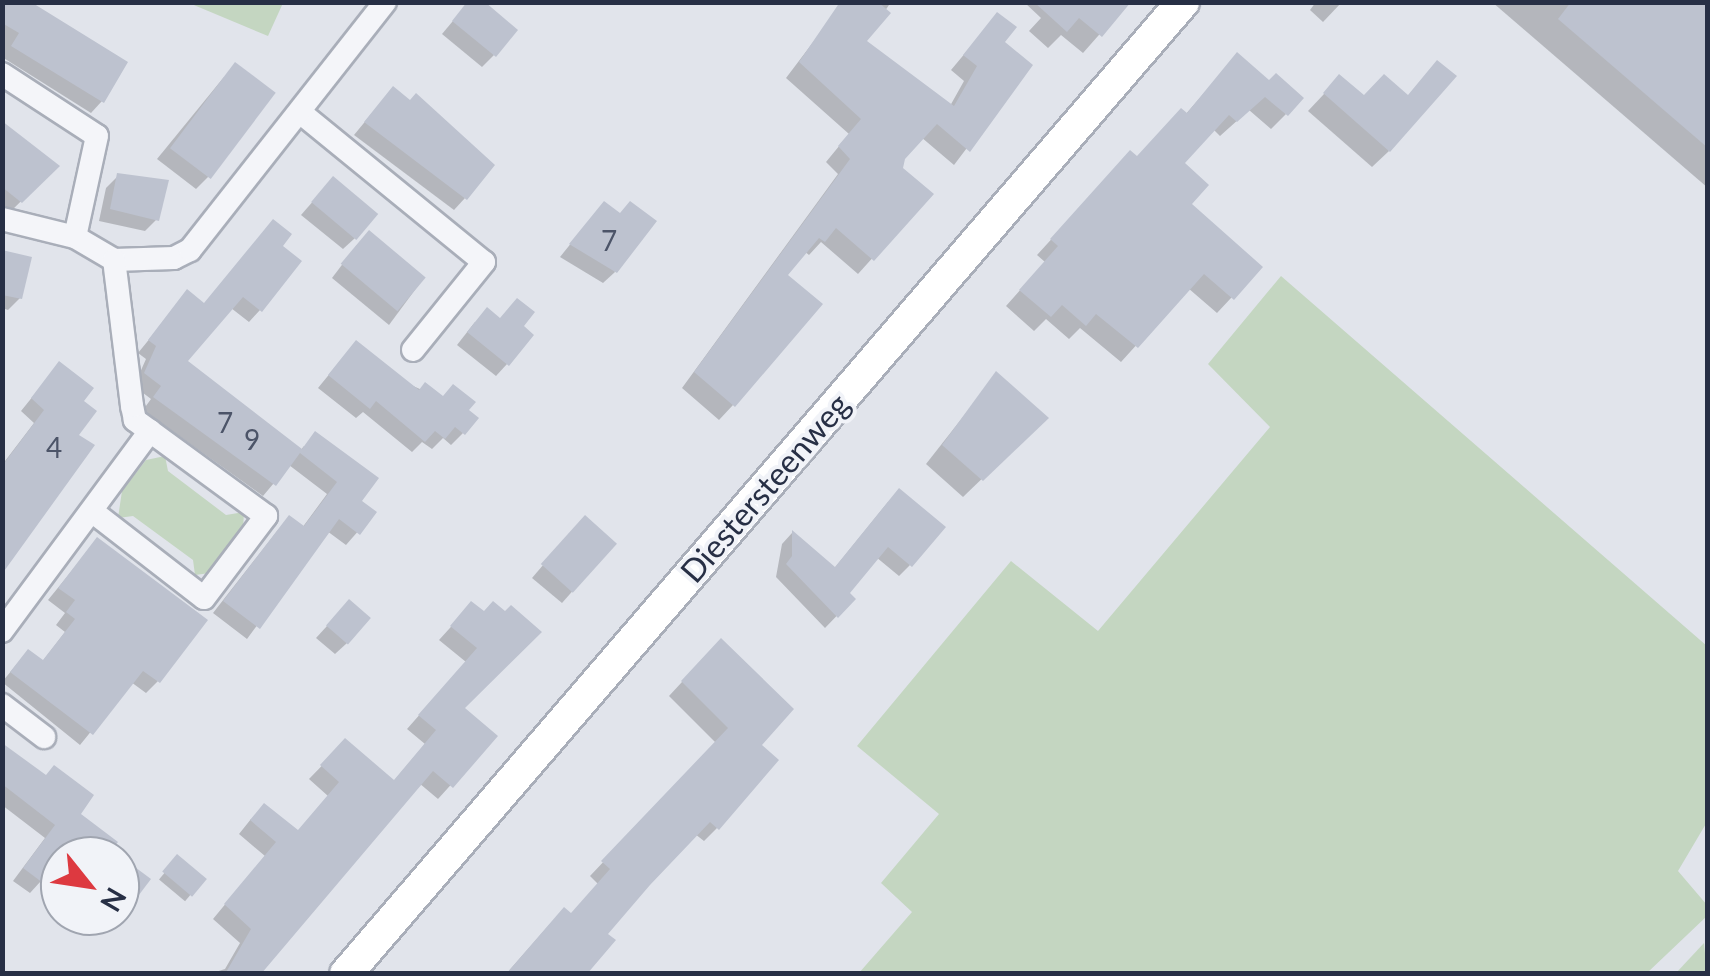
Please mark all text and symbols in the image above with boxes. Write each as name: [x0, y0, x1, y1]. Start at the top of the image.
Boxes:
house number: 7: [601, 223, 617, 257]
street label: Diestersteenweg: [673, 386, 857, 590]
house number: 7: [217, 405, 233, 439]
house number: 9: [244, 422, 260, 456]
house number: 4: [46, 430, 62, 464]
north arrow: [40, 836, 140, 936]
text: N: [94, 882, 134, 918]

